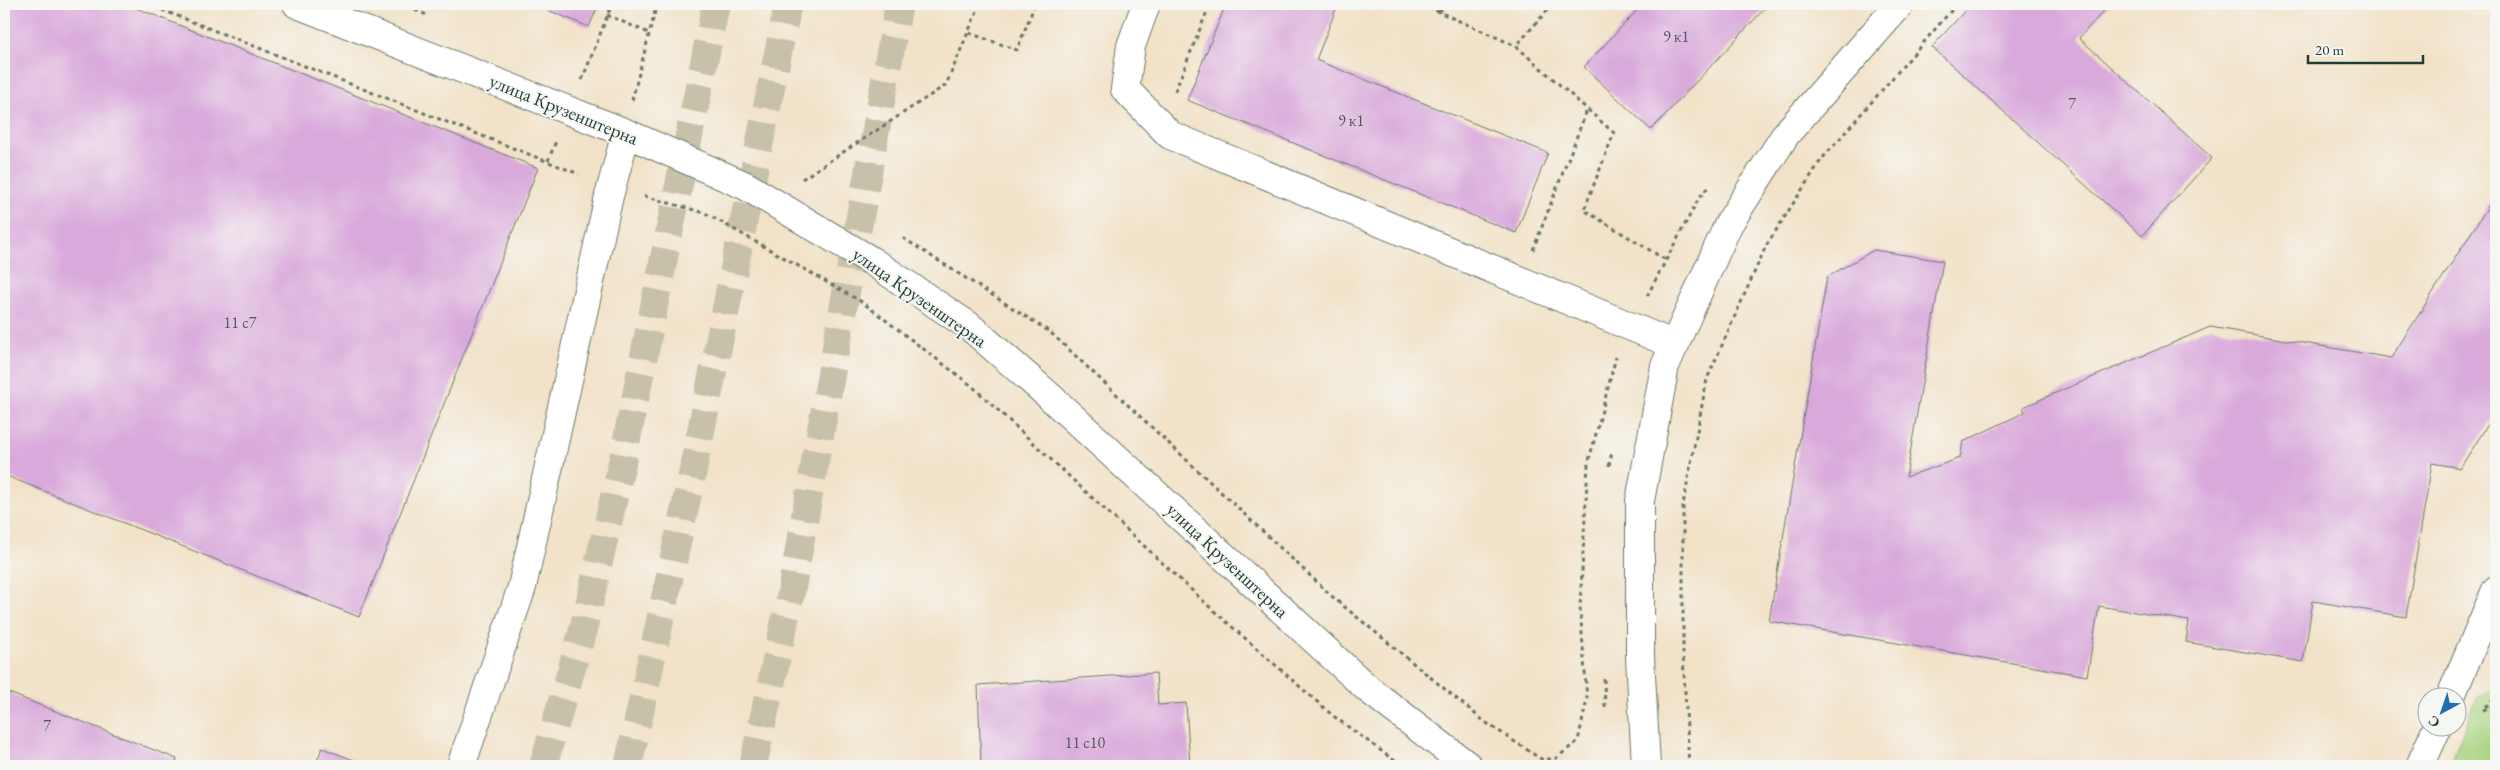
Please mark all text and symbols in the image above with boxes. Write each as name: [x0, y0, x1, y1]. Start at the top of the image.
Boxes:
house number: 9 к1: [1663, 26, 1689, 47]
scale bar: [2308, 32, 2422, 64]
text: 20 m: [2315, 40, 2344, 59]
street label: улица Крузенштерна: [486, 68, 642, 151]
house number: 7: [2068, 93, 2076, 114]
house number: 9 к1: [1338, 110, 1364, 131]
street label: улица Крузенштерна: [848, 242, 992, 353]
house number: 11 с7: [224, 312, 257, 333]
street label: улица Крузенштерна: [1161, 497, 1294, 624]
north arrow: [2418, 688, 2468, 738]
text: С: [2424, 712, 2443, 732]
house number: 7: [43, 715, 51, 736]
house number: 11 с10: [1065, 732, 1106, 753]

